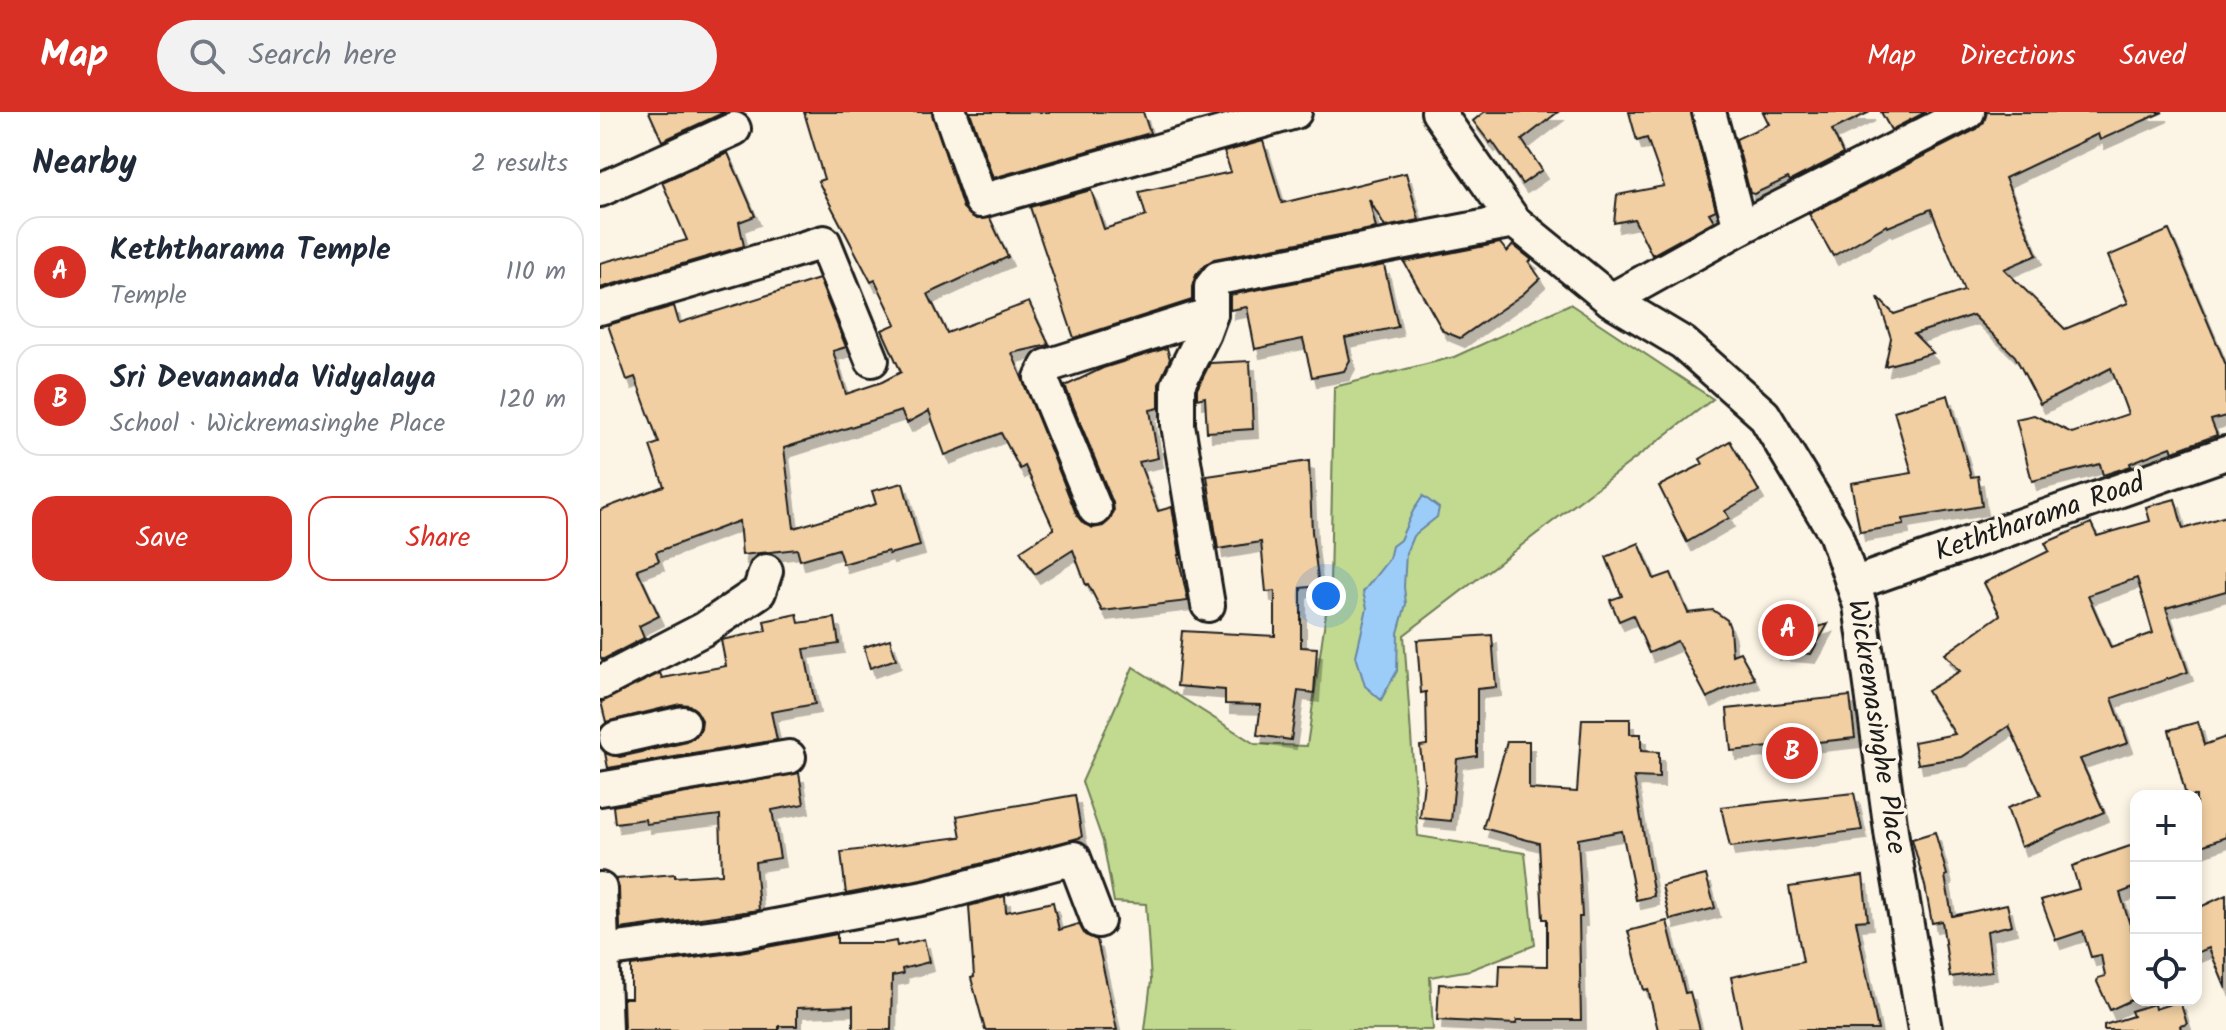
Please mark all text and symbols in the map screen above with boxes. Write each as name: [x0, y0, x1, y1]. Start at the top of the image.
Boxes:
search box: [157, 20, 717, 92]
text: Map: [40, 26, 109, 86]
text: Search here: [249, 32, 396, 80]
icon: search: [185, 34, 229, 78]
text: Map: [1867, 34, 1916, 79]
text: Directions: [1960, 34, 2076, 79]
text: Saved: [2120, 34, 2186, 79]
text: Nearby: [32, 137, 137, 191]
text: 2 results: [471, 143, 568, 185]
text: Keththarama Temple: [110, 227, 391, 275]
text: A: [52, 251, 68, 293]
text: 110 m: [506, 251, 566, 293]
text: Temple: [110, 275, 187, 317]
text: Sri Devananda Vidyalaya: [110, 355, 436, 403]
text: B: [52, 379, 68, 421]
text: 120 m: [499, 379, 566, 421]
text: School · Wickremasinghe Place: [110, 403, 445, 445]
street label: Keththarama Road: [1929, 461, 2152, 575]
button: Save: [32, 496, 292, 581]
button: Share: [308, 496, 568, 581]
your location: [1306, 576, 1346, 616]
street label: Wickremasinghe Place: [1834, 596, 1918, 858]
pin: A: [1762, 600, 1814, 660]
pin: B: [1766, 723, 1818, 783]
map controls: [2130, 790, 2202, 1006]
button: +: [2130, 790, 2202, 862]
button: −: [2130, 862, 2202, 934]
button: locate: [2130, 934, 2202, 1006]

